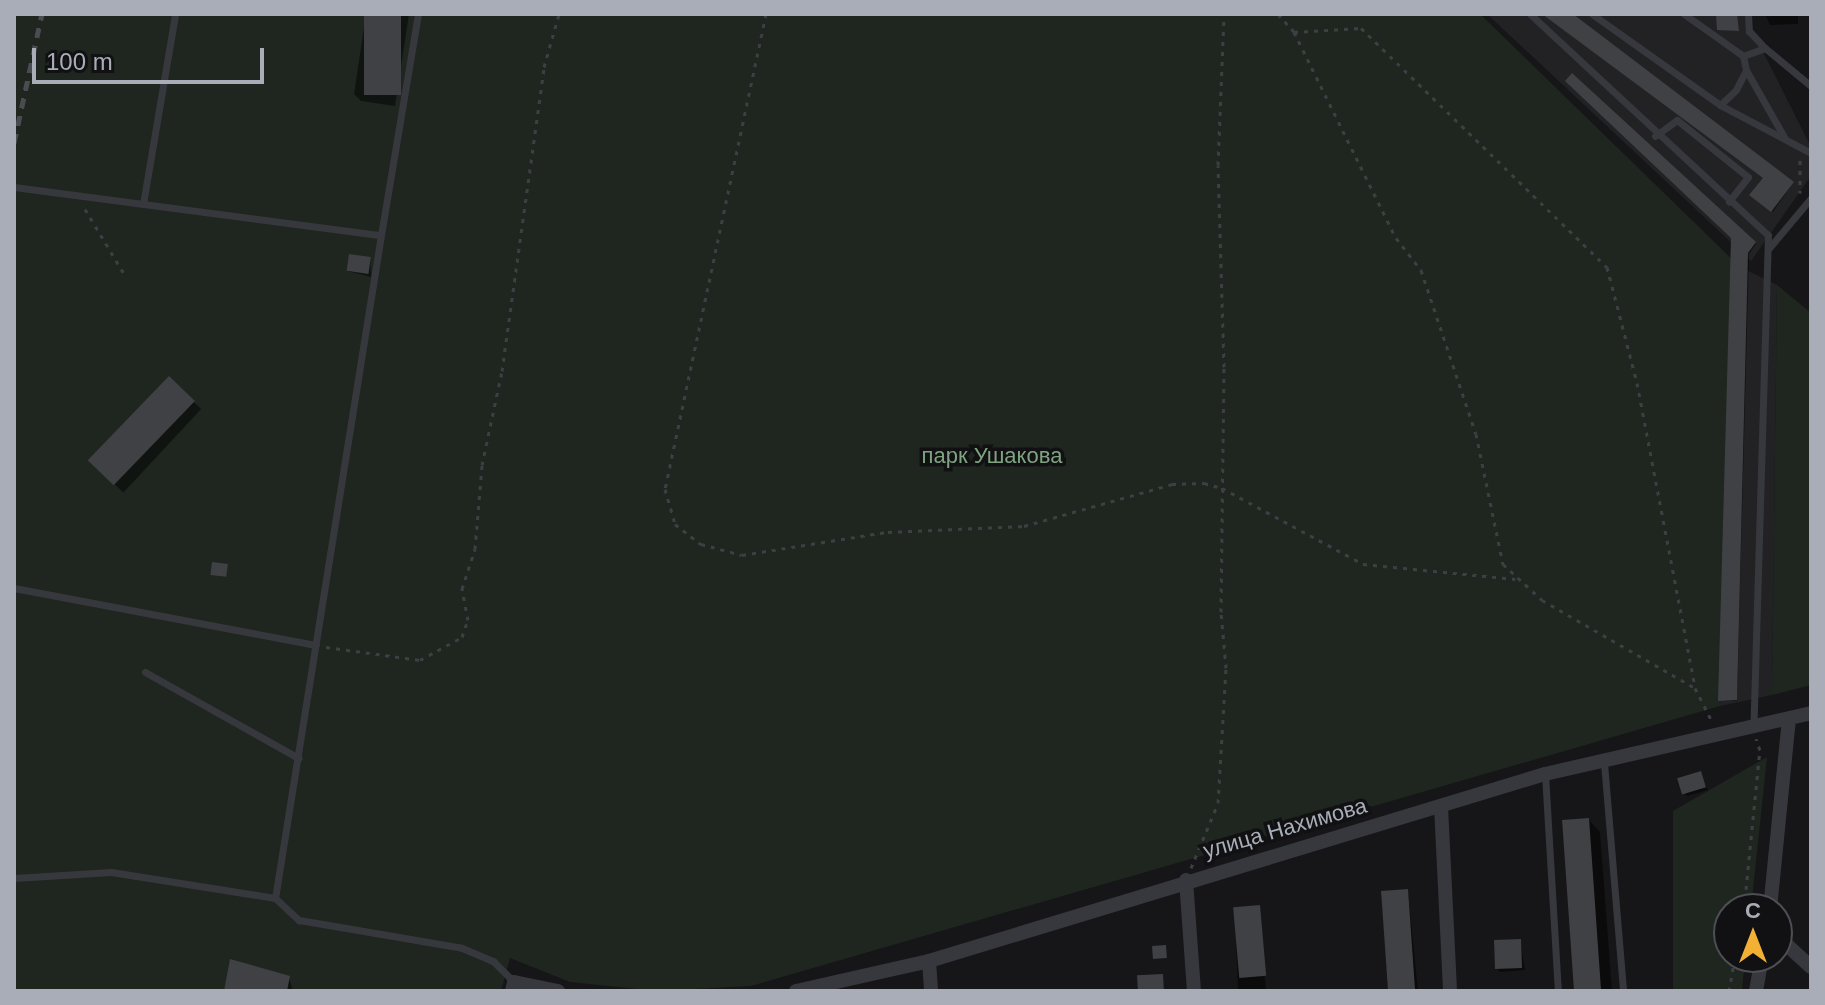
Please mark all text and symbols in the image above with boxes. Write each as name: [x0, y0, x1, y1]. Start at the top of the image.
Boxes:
scale bar: [36, 32, 268, 82]
text: 100 m: [46, 48, 113, 75]
park label: парк Ушакова: [922, 443, 1062, 469]
street label: улица Нахимова: [1200, 792, 1370, 864]
north arrow: [1713, 893, 1793, 973]
text: С: [1745, 898, 1761, 923]

